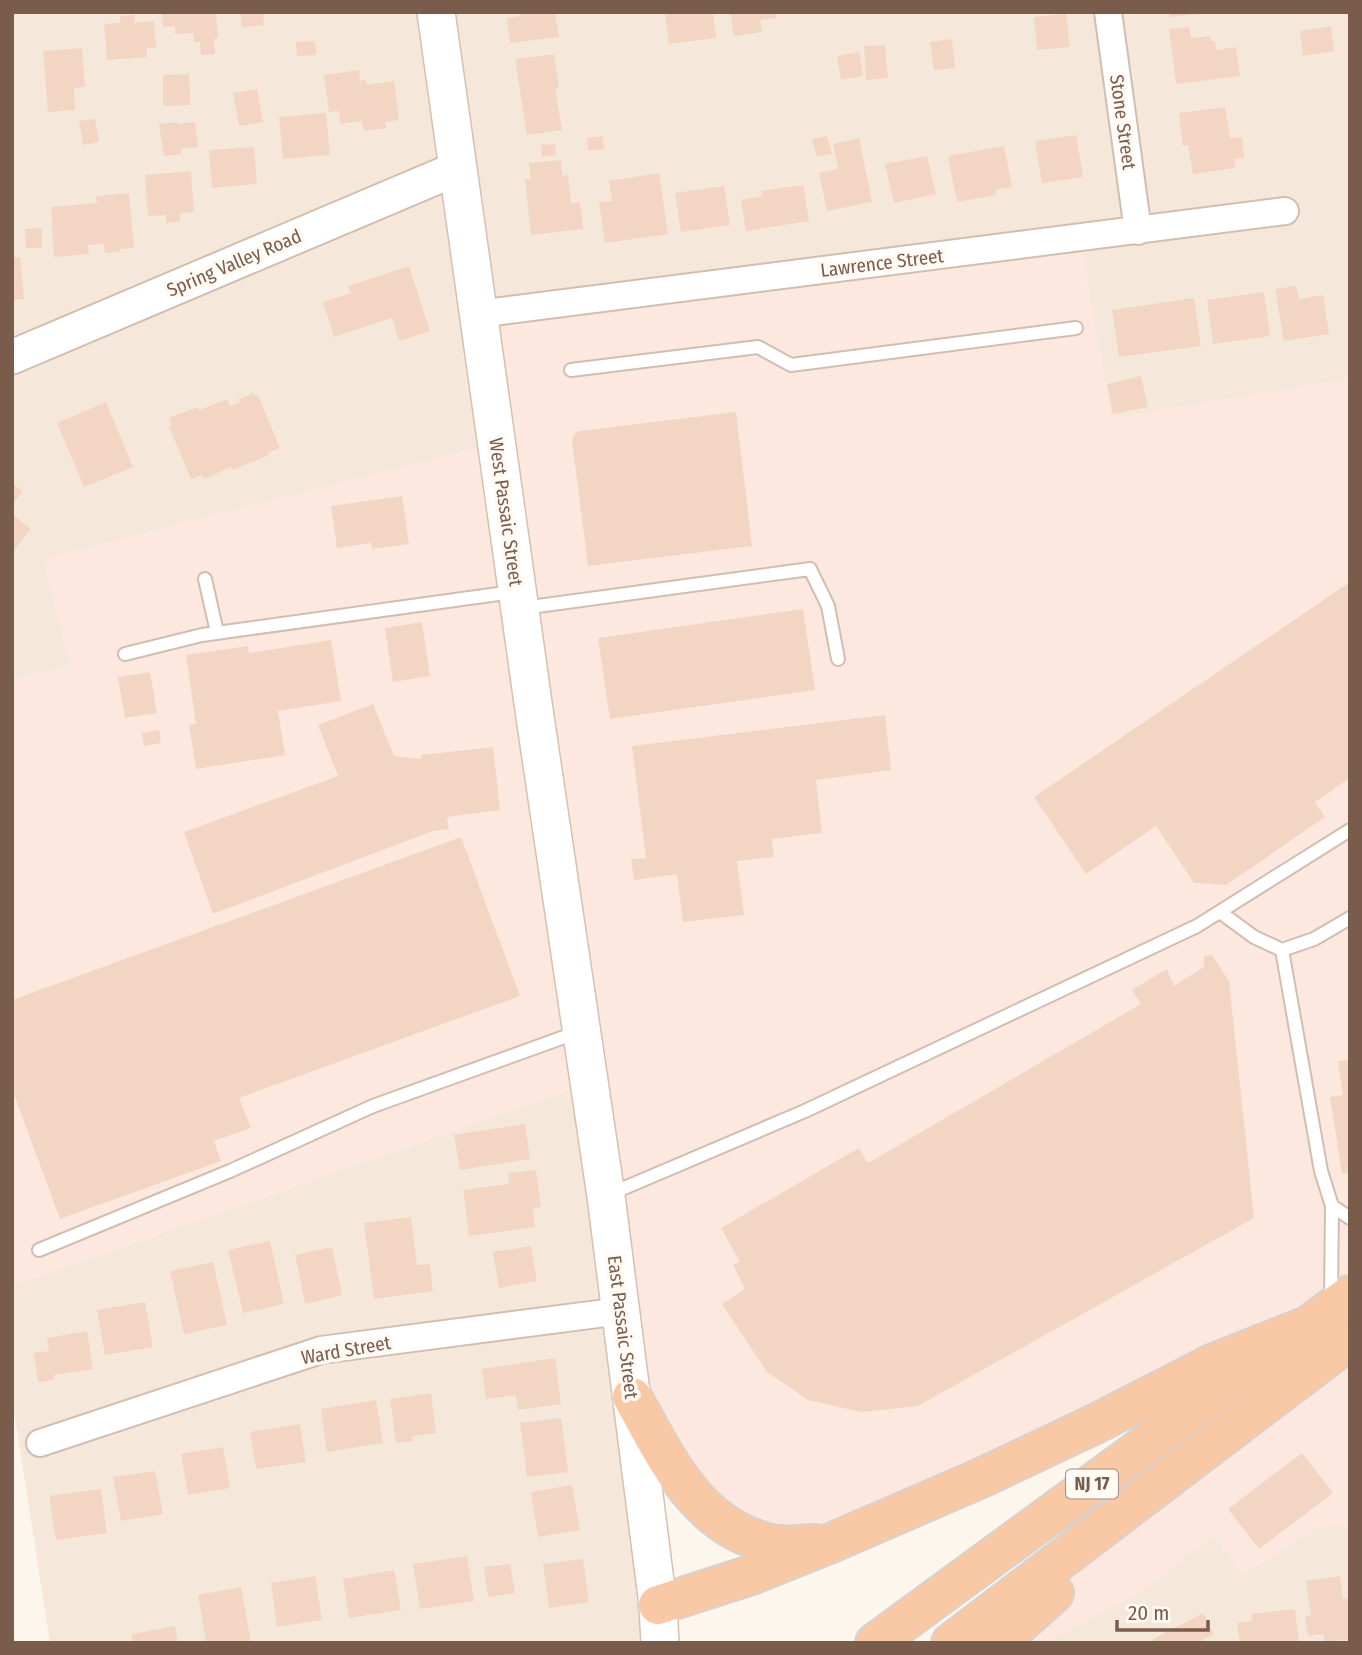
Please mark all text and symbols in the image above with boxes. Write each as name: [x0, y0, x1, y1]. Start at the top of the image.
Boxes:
street label: Stone Street: [1105, 73, 1141, 172]
street label: Spring Valley Road: [163, 224, 305, 302]
street label: Lawrence Street: [819, 244, 946, 282]
street label: West Passaic Street: [484, 436, 528, 588]
street label: East Passaic Street: [603, 1254, 643, 1401]
street label: Ward Street: [299, 1331, 393, 1369]
road number: NJ 17: [1066, 1470, 1118, 1498]
scale bar: [1117, 1588, 1208, 1632]
text: 20 m: [1128, 1600, 1169, 1626]

